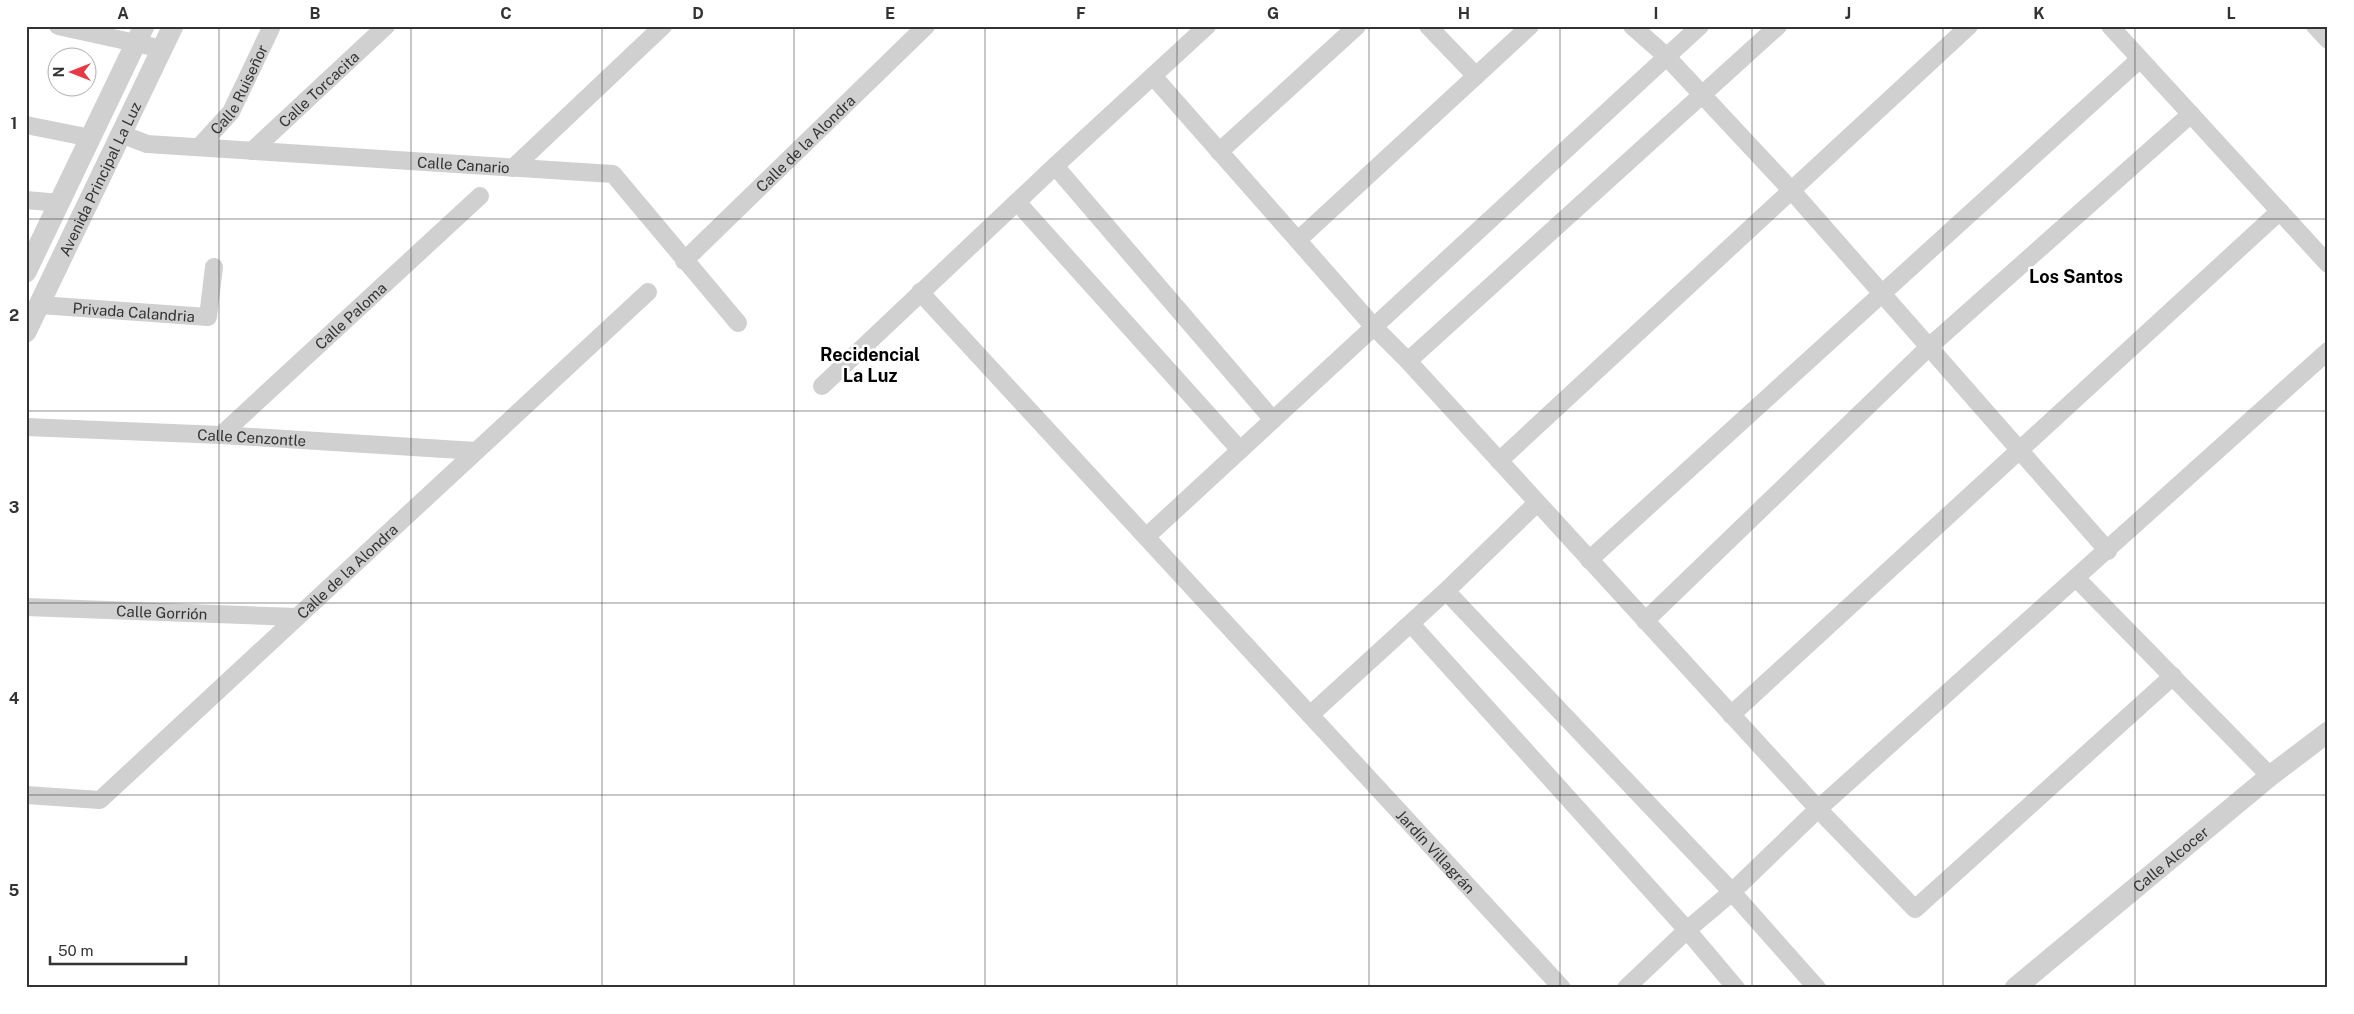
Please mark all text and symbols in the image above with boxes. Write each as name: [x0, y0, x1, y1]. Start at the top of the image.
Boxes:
text: A: [117, 4, 129, 23]
text: B: [310, 4, 321, 23]
text: C: [500, 4, 512, 23]
text: D: [692, 4, 704, 23]
text: E: [885, 4, 895, 23]
text: F: [1076, 4, 1086, 23]
text: G: [1267, 4, 1279, 23]
text: H: [1458, 4, 1470, 23]
text: I: [1654, 4, 1658, 23]
text: J: [1845, 4, 1851, 23]
text: K: [2033, 4, 2045, 23]
text: L: [2226, 4, 2236, 23]
street label: Calle Ruiseñor: [207, 41, 271, 138]
street label: Calle Torcacita: [275, 47, 362, 130]
north arrow: [48, 48, 98, 98]
text: N: [51, 67, 67, 77]
street label: Calle de la Alondra: [752, 91, 858, 195]
street label: Avenida Principal La Luz: [55, 99, 144, 259]
text: 1: [11, 114, 17, 133]
street label: Calle Canario: [417, 153, 510, 176]
district label: Los Santos: [2029, 266, 2123, 287]
street label: Calle Paloma: [311, 279, 389, 353]
street label: Privada Calandria: [72, 299, 196, 325]
text: 2: [9, 306, 19, 325]
district label: Recidencial La Luz: [820, 344, 920, 386]
street label: Calle Cenzontle: [197, 426, 307, 449]
text: 3: [9, 498, 19, 517]
street label: Calle de la Alondra: [293, 520, 401, 622]
street label: Calle Gorrión: [116, 602, 208, 622]
text: 4: [9, 689, 20, 708]
street label: Jardín Villagrán: [1393, 806, 1479, 897]
street label: Calle Alcocer: [2129, 823, 2212, 895]
text: 5: [9, 881, 20, 900]
scale bar: [50, 934, 186, 966]
text: 50 m: [58, 942, 93, 959]

